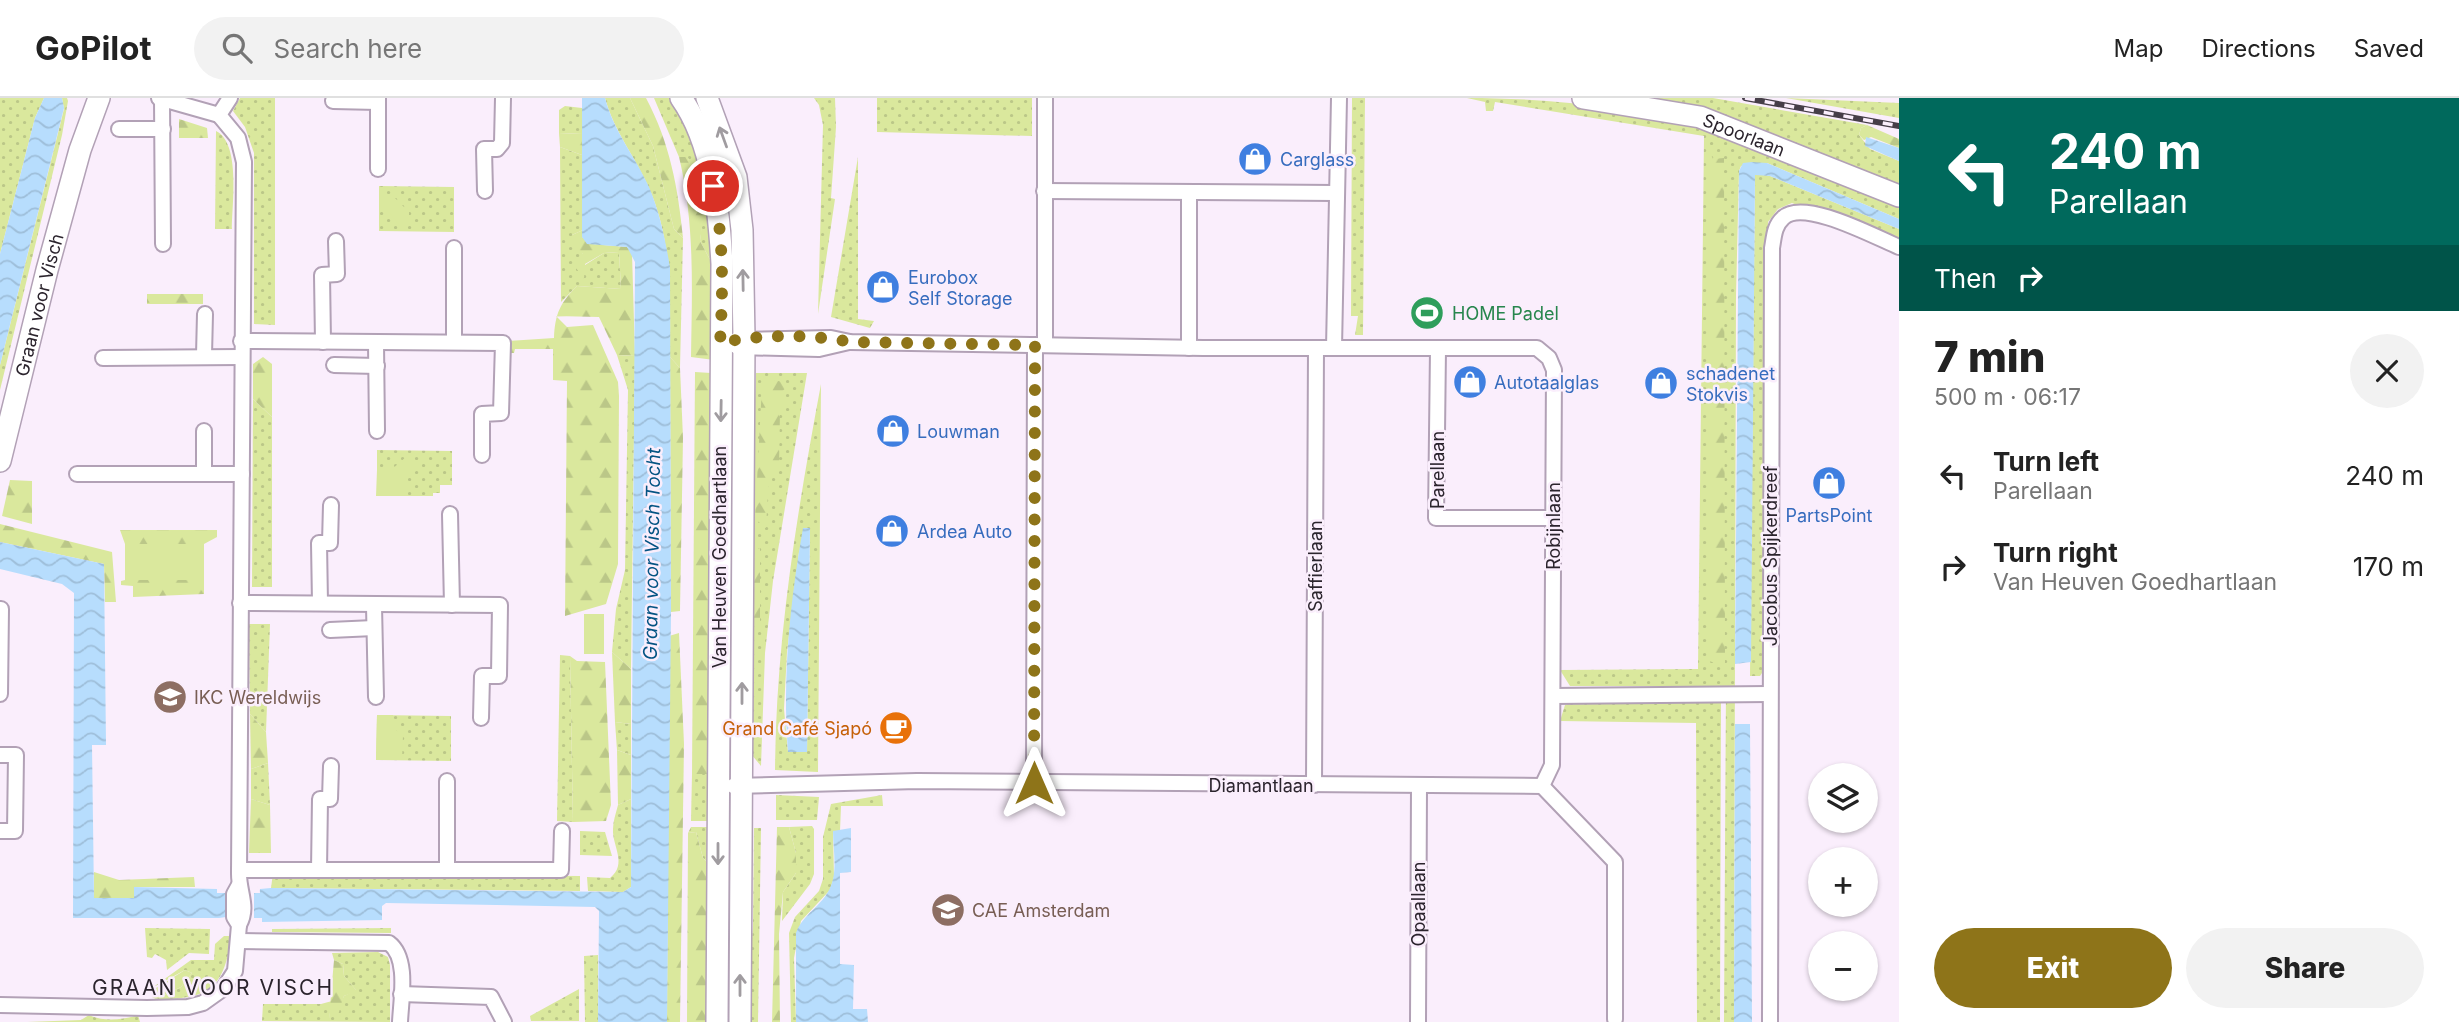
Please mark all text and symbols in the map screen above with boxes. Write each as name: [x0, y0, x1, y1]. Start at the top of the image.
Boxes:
search box: [194, 17, 684, 80]
text: GoPilot: [35, 28, 152, 68]
icon: search: [218, 29, 256, 67]
text: Search here: [274, 33, 422, 64]
text: Map: [2114, 34, 2163, 63]
text: Directions: [2201, 34, 2316, 63]
text: Saved: [2354, 34, 2424, 63]
street label: Spoorlaan: [1700, 109, 1788, 160]
text: 240 m: [2049, 122, 2202, 181]
one-way arrow: [716, 126, 728, 148]
icon: left: [1934, 126, 2025, 217]
shop icon: Carglass: [1236, 140, 1274, 178]
place label: Carglass: [1280, 149, 1354, 170]
pin: [683, 156, 743, 216]
icon: arrive: [694, 167, 732, 205]
text: Parellaan: [2049, 182, 2188, 221]
street label: Graan voor Visch: [11, 231, 67, 378]
icon: right: [2011, 259, 2049, 297]
text: Then: [1934, 263, 1997, 294]
place label: Eurobox Self Storage: [908, 267, 1013, 309]
shop icon: Eurobox Self Storage: [864, 268, 902, 306]
one-way arrow: [736, 269, 750, 292]
sports icon: HOME Padel: [1408, 294, 1446, 332]
place label: HOME Padel: [1452, 303, 1559, 324]
text: 7 min: [1934, 331, 2045, 382]
button: close: [2350, 334, 2424, 408]
shop icon: Autotaalglas: [1451, 363, 1489, 401]
place label: schadenet Stokvis: [1686, 363, 1775, 405]
shop icon: schadenet Stokvis: [1642, 364, 1680, 402]
place label: Autotaalglas: [1494, 372, 1599, 393]
text: 500 m · 06:17: [1934, 383, 2081, 411]
one-way arrow: [714, 400, 727, 423]
shop icon: Louwman: [874, 412, 912, 450]
place label: Louwman: [917, 421, 1000, 442]
street label: Parellaan: [1427, 431, 1448, 509]
street label: Van Heuven Goedhartlaan: [709, 446, 730, 668]
text: Turn left: [1993, 446, 2099, 477]
water label: Graan voor Visch Tocht: [639, 447, 665, 660]
icon: left: [1934, 457, 1972, 495]
text: 240 m: [2345, 460, 2424, 491]
shop icon: PartsPoint: [1810, 464, 1848, 502]
street label: Jacobus Spijkerdreef: [1760, 465, 1781, 646]
text: Parellaan: [1993, 477, 2093, 505]
street label: Robijnlaan: [1543, 482, 1564, 570]
place label: PartsPoint: [1786, 505, 1873, 526]
shop icon: Ardea Auto: [873, 512, 911, 550]
street label: Saffierlaan: [1305, 520, 1326, 612]
place label: Ardea Auto: [917, 521, 1012, 542]
text: Turn right: [1993, 537, 2118, 568]
icon: right: [1934, 548, 1972, 586]
text: 170 m: [2353, 551, 2424, 582]
text: Van Heuven Goedhartlaan: [1993, 568, 2277, 596]
school or university icon: IKC Wereldwijs: [151, 678, 189, 716]
one-way arrow: [735, 682, 749, 705]
place label: IKC Wereldwijs: [194, 687, 321, 708]
cafe icon: Grand Café Sjapó: [877, 709, 915, 747]
place label: Grand Café Sjapó: [722, 718, 872, 739]
position arrow: [997, 746, 1071, 820]
map controls: [1808, 763, 1878, 1001]
button: layers: [1808, 763, 1878, 833]
street label: Diamantlaan: [1208, 775, 1314, 796]
one-way arrow: [711, 842, 725, 865]
button: +: [1808, 847, 1878, 917]
street label: Opaallaan: [1408, 862, 1429, 946]
school or university icon: CAE Amsterdam: [929, 891, 967, 929]
place label: CAE Amsterdam: [972, 900, 1110, 921]
button: Exit: [1934, 928, 2172, 1008]
button: Share: [2186, 928, 2424, 1008]
button: −: [1808, 931, 1878, 1001]
one-way arrow: [733, 974, 747, 997]
district label: GRAAN VOOR VISCH: [92, 975, 334, 1000]

